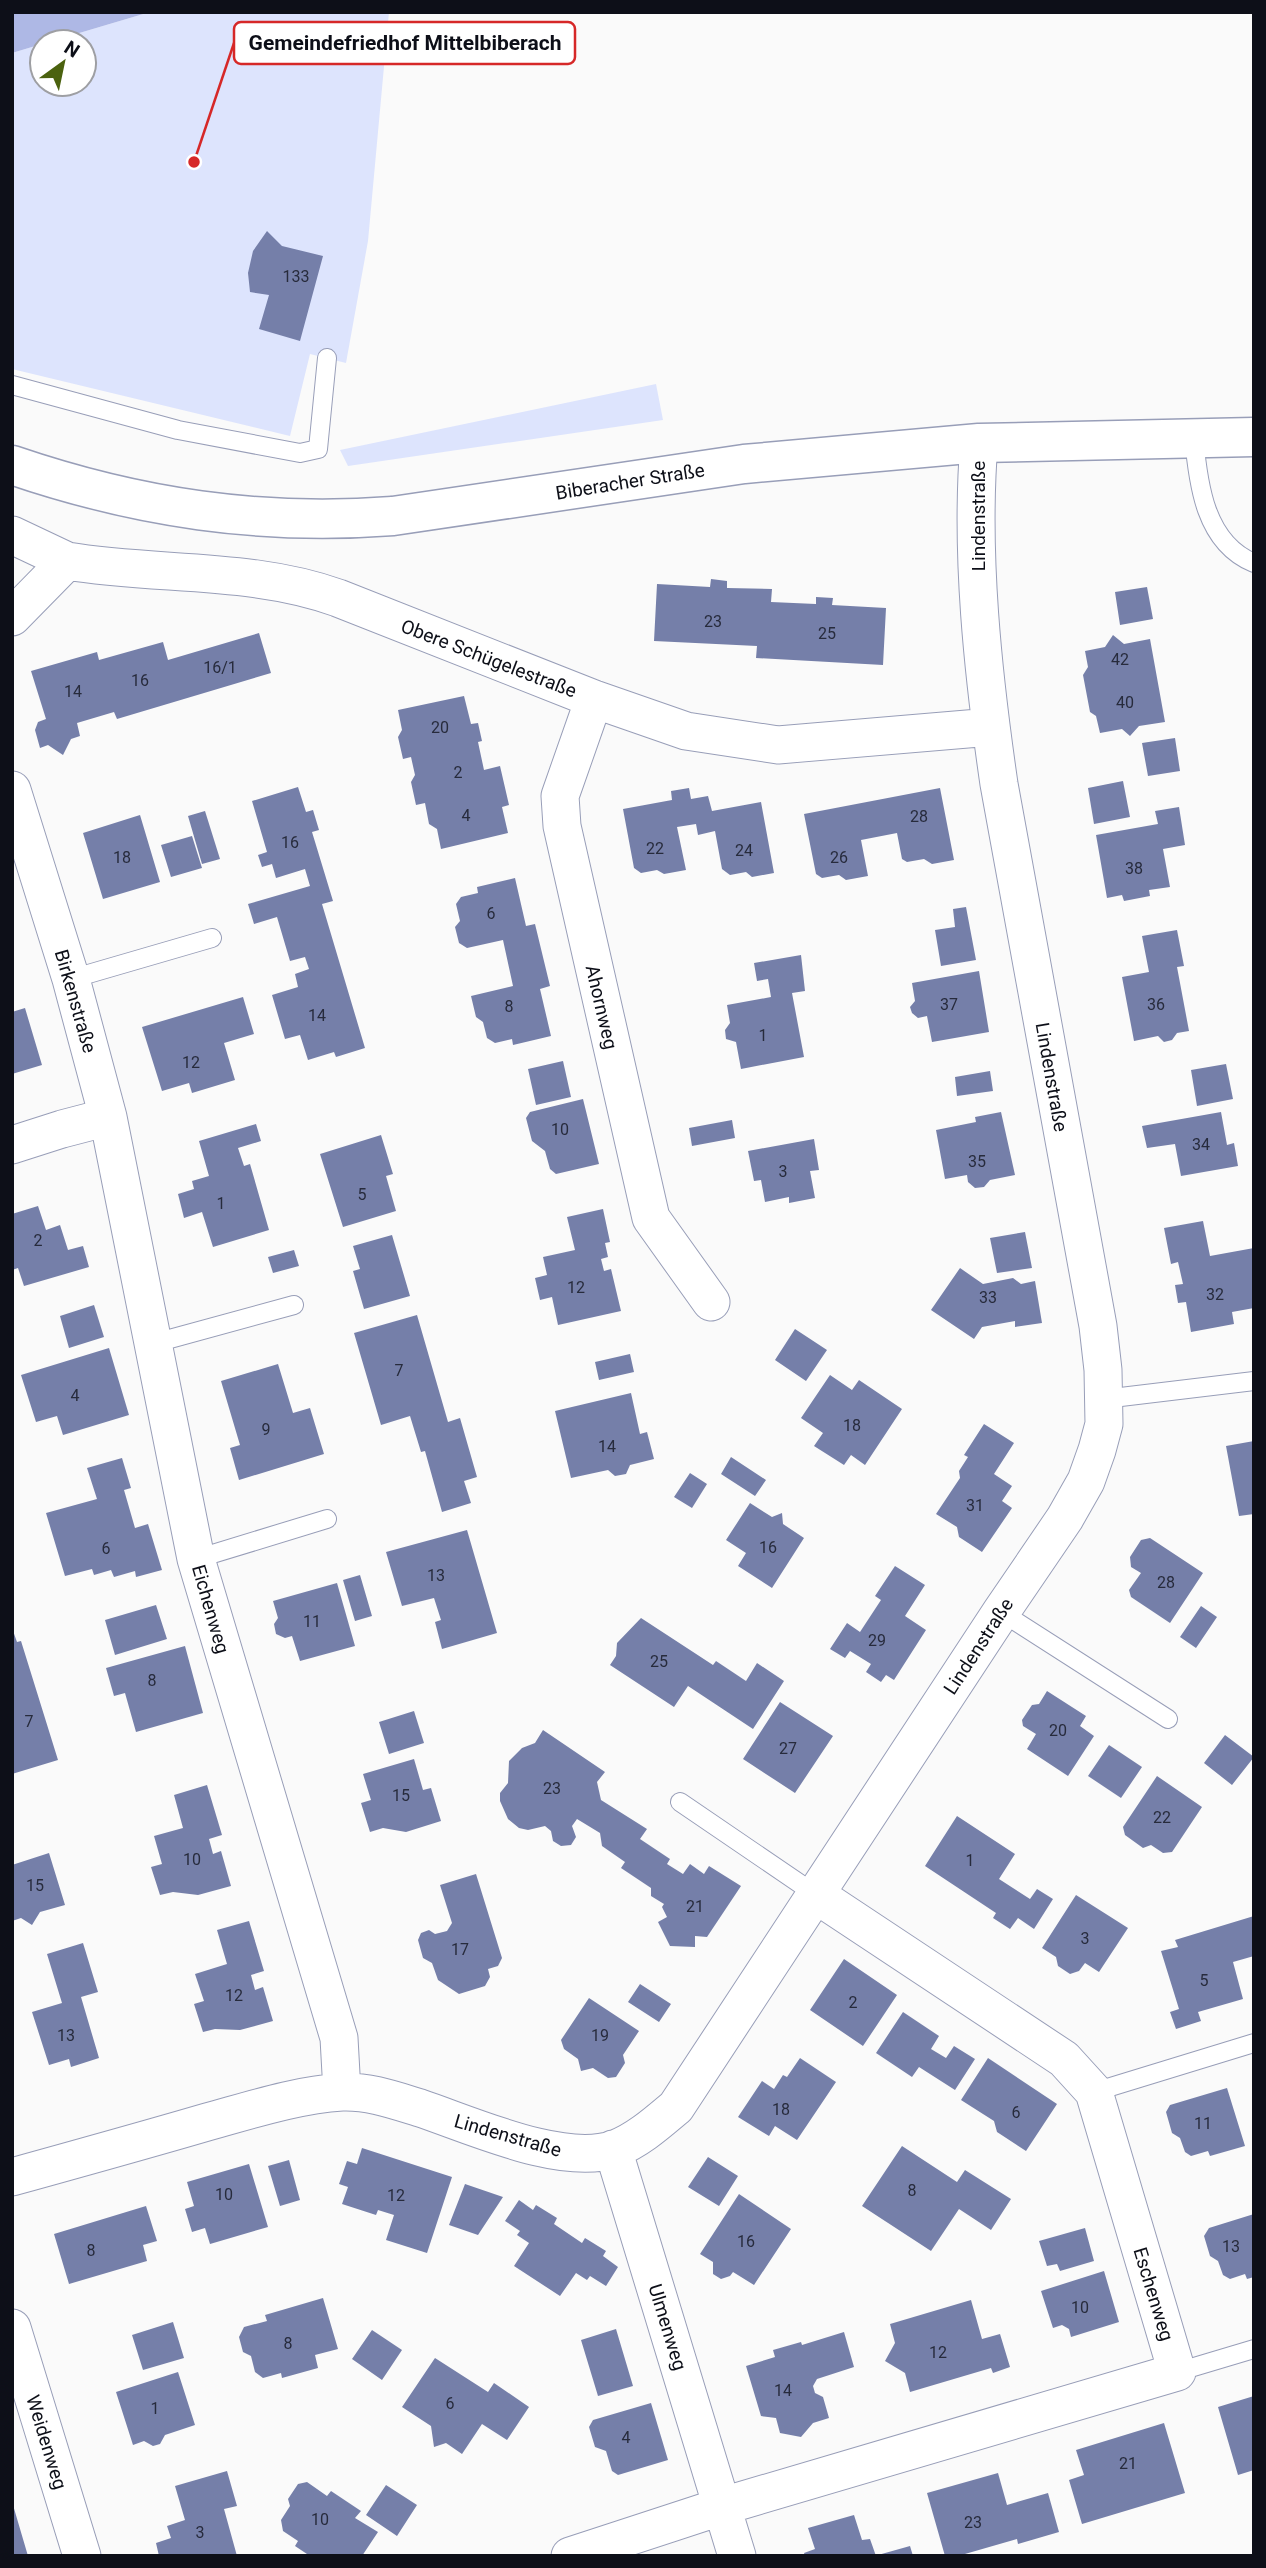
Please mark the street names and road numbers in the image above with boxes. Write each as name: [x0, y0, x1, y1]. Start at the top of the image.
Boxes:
street label: Biberacher Straße: [554, 458, 706, 505]
street label: Lindenstraße: [967, 461, 990, 571]
street label: Obere Schügelestraße: [398, 614, 580, 703]
street label: Birkenstraße: [50, 947, 101, 1056]
street label: Ahornweg: [581, 963, 622, 1051]
street label: Lindenstraße: [1031, 1021, 1072, 1133]
street label: Eichenweg: [187, 1562, 234, 1656]
street label: Lindenstraße: [939, 1594, 1018, 1699]
street label: Lindenstraße: [452, 2109, 564, 2162]
street label: Eschenweg: [1128, 2245, 1179, 2344]
street label: Ulmenweg: [643, 2281, 692, 2373]
street label: Weidenweg: [21, 2392, 72, 2492]

